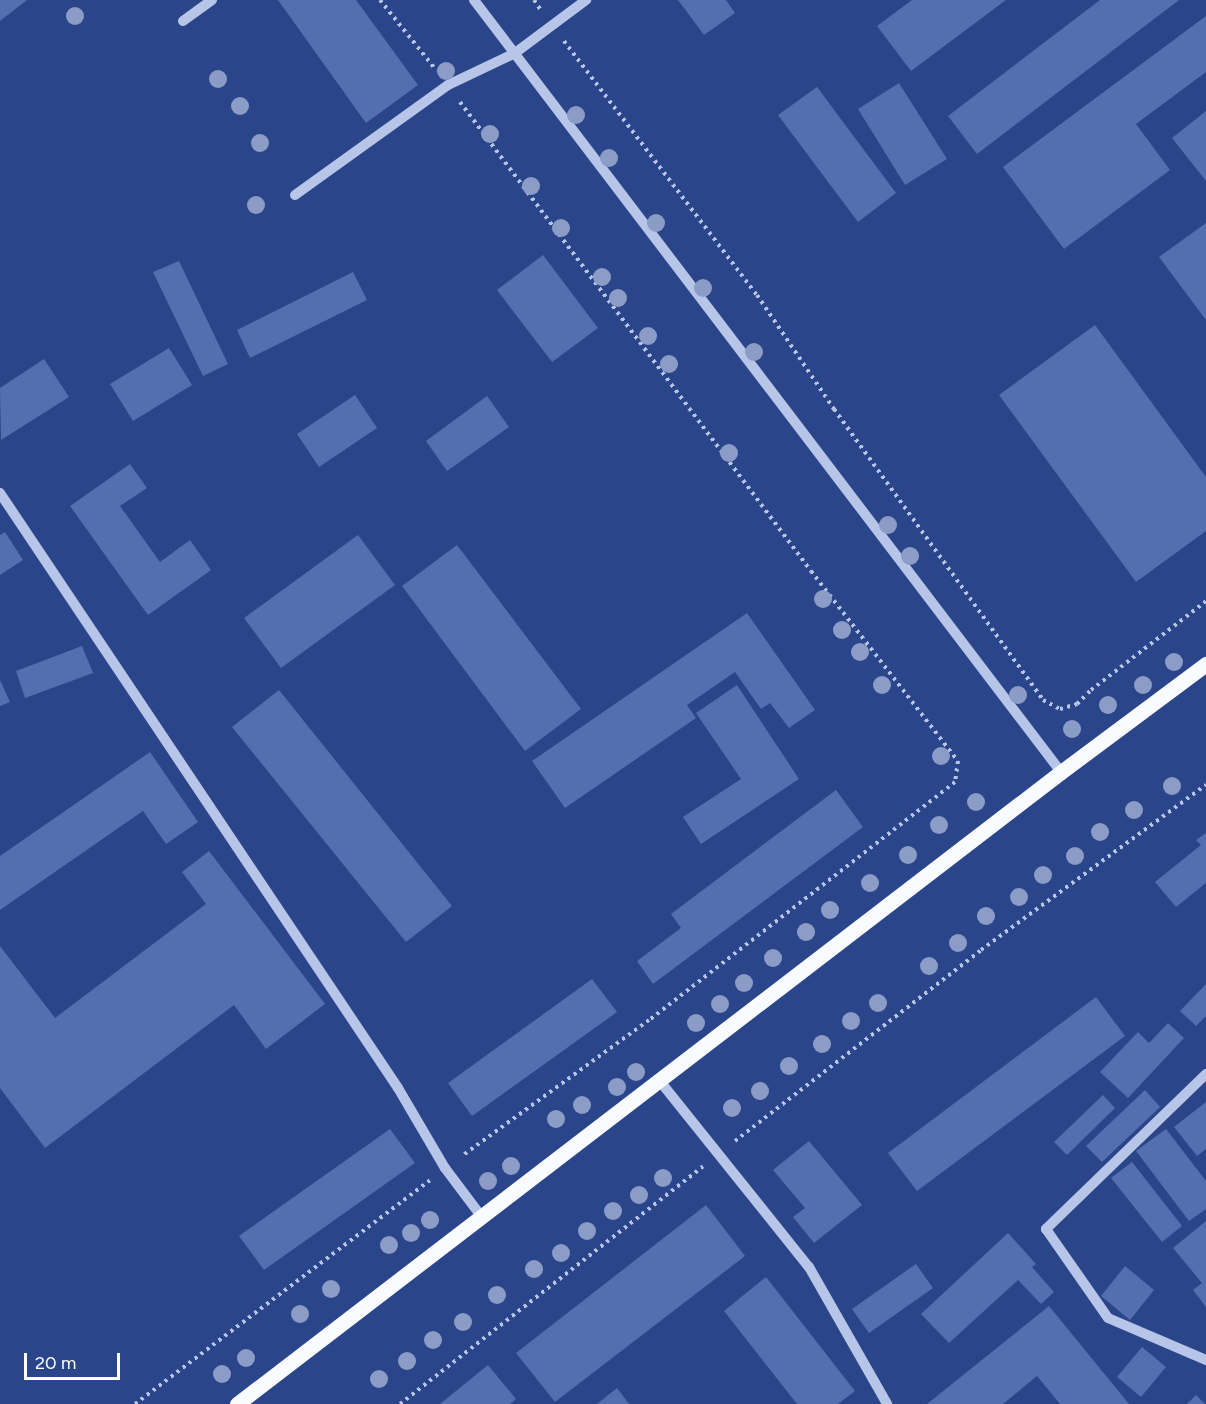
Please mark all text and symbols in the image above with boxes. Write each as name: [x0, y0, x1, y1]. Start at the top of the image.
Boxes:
scale bar: [27, 1341, 123, 1379]
text: 20 m: [35, 1352, 76, 1374]

